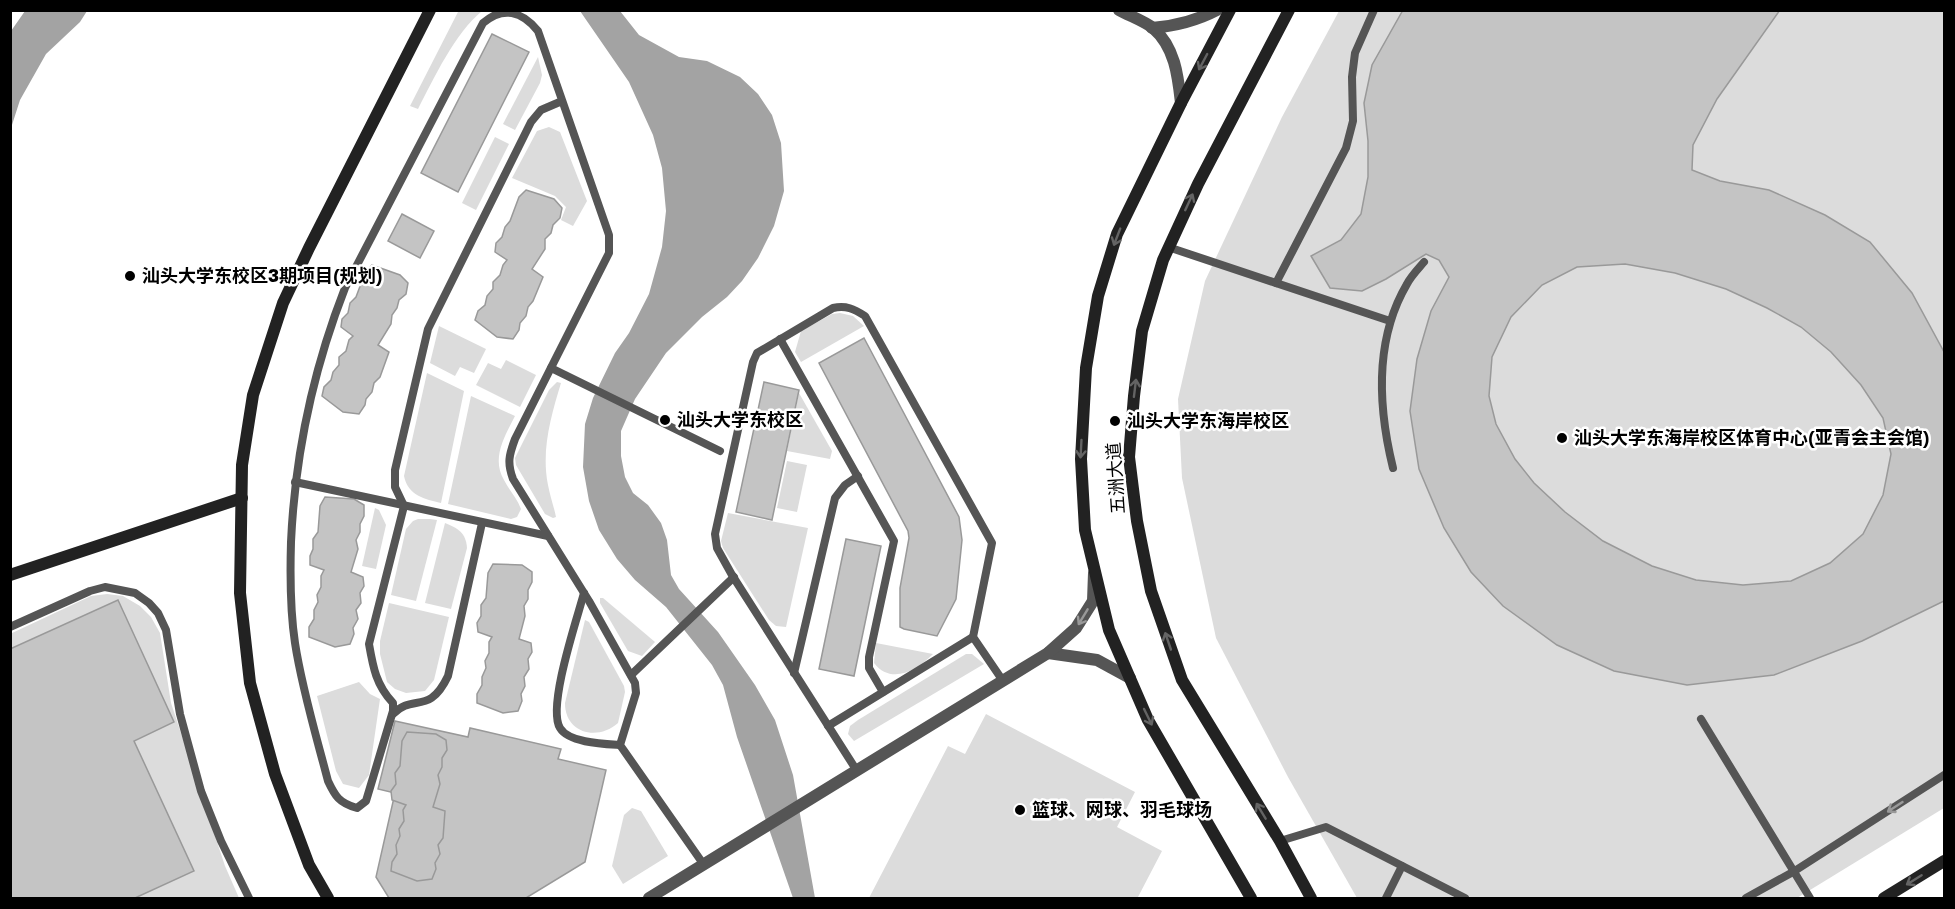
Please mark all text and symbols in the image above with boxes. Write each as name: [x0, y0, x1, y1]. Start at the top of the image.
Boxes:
one-way arrow: [1197, 53, 1209, 70]
one-way arrow: [1184, 193, 1196, 211]
one-way arrow: [1110, 227, 1121, 246]
place label: 汕头大学东校区3期项目(规划): [142, 264, 383, 286]
marker: 汕头大学东校区3期项目(规划): [123, 269, 137, 283]
one-way arrow: [1130, 378, 1141, 398]
place label: 汕头大学东校区: [677, 408, 803, 430]
place label: 汕头大学东海岸校区: [1127, 409, 1289, 431]
marker: 汕头大学东校区: [658, 413, 672, 427]
marker: 汕头大学东海岸校区: [1108, 414, 1122, 428]
place label: 汕头大学东海岸校区体育中心(亚青会主会馆): [1574, 426, 1930, 448]
marker: 汕头大学东海岸校区体育中心(亚青会主会馆): [1555, 431, 1569, 445]
one-way arrow: [1076, 438, 1087, 458]
street label: 五洲大道: [1102, 441, 1128, 515]
one-way arrow: [1077, 608, 1089, 625]
one-way arrow: [1162, 632, 1173, 651]
one-way arrow: [1142, 707, 1154, 725]
place label: 篮球、网球、羽毛球场: [1032, 798, 1212, 820]
one-way arrow: [1887, 801, 1904, 813]
marker: 篮球、网球、羽毛球场: [1013, 803, 1027, 817]
one-way arrow: [1255, 803, 1267, 820]
one-way arrow: [1906, 873, 1923, 886]

